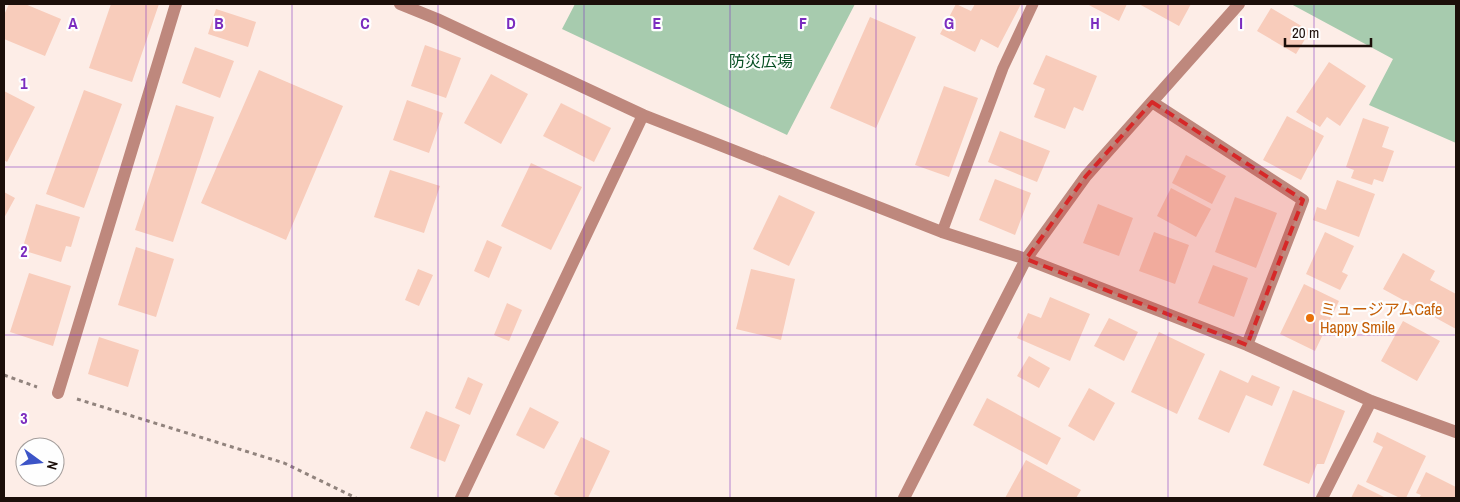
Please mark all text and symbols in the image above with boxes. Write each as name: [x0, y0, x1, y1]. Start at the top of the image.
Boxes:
text: A: [68, 12, 78, 34]
text: B: [214, 12, 224, 34]
text: C: [360, 12, 370, 34]
text: D: [506, 12, 516, 34]
text: E: [653, 12, 662, 34]
text: F: [799, 12, 807, 34]
text: G: [944, 12, 954, 34]
text: H: [1090, 12, 1100, 34]
text: I: [1239, 12, 1243, 34]
scale bar: [1285, 15, 1371, 47]
text: 20 m: [1292, 22, 1319, 43]
park label: 防災広場: [729, 50, 793, 72]
text: 1: [20, 72, 28, 94]
text: 2: [20, 240, 28, 262]
place label: ミュージアムCafe Happy Smile: [1320, 298, 1442, 338]
marker: ミュージアムCafe Happy Smile: [1304, 312, 1316, 324]
text: 3: [20, 407, 28, 429]
north arrow: [15, 437, 65, 487]
text: N: [43, 459, 62, 472]

